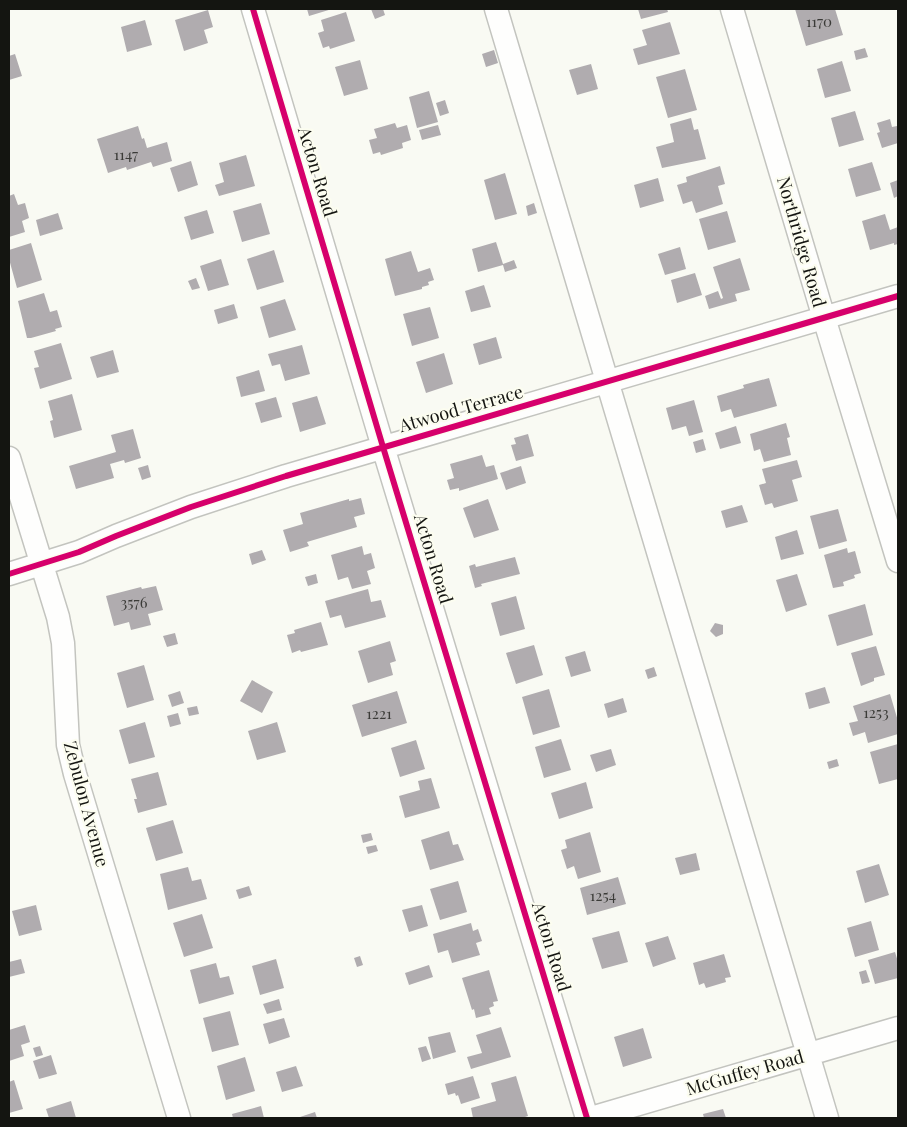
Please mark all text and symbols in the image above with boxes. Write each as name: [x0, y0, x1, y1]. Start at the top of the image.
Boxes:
house number: 1170: [806, 11, 832, 31]
street label: Acton Road: [293, 123, 343, 220]
house number: 1147: [114, 144, 138, 164]
street label: Northridge Road: [772, 174, 832, 310]
street label: Atwood Terrace: [395, 379, 526, 437]
street label: Acton Road: [409, 510, 459, 607]
house number: 3576: [121, 592, 148, 612]
house number: 1253: [863, 702, 889, 722]
house number: 1221: [366, 703, 392, 723]
street label: Zebulon Avenue: [59, 738, 115, 869]
house number: 1254: [590, 885, 616, 905]
street label: Acton Road: [527, 898, 577, 995]
street label: McGuffey Road: [683, 1044, 807, 1100]

